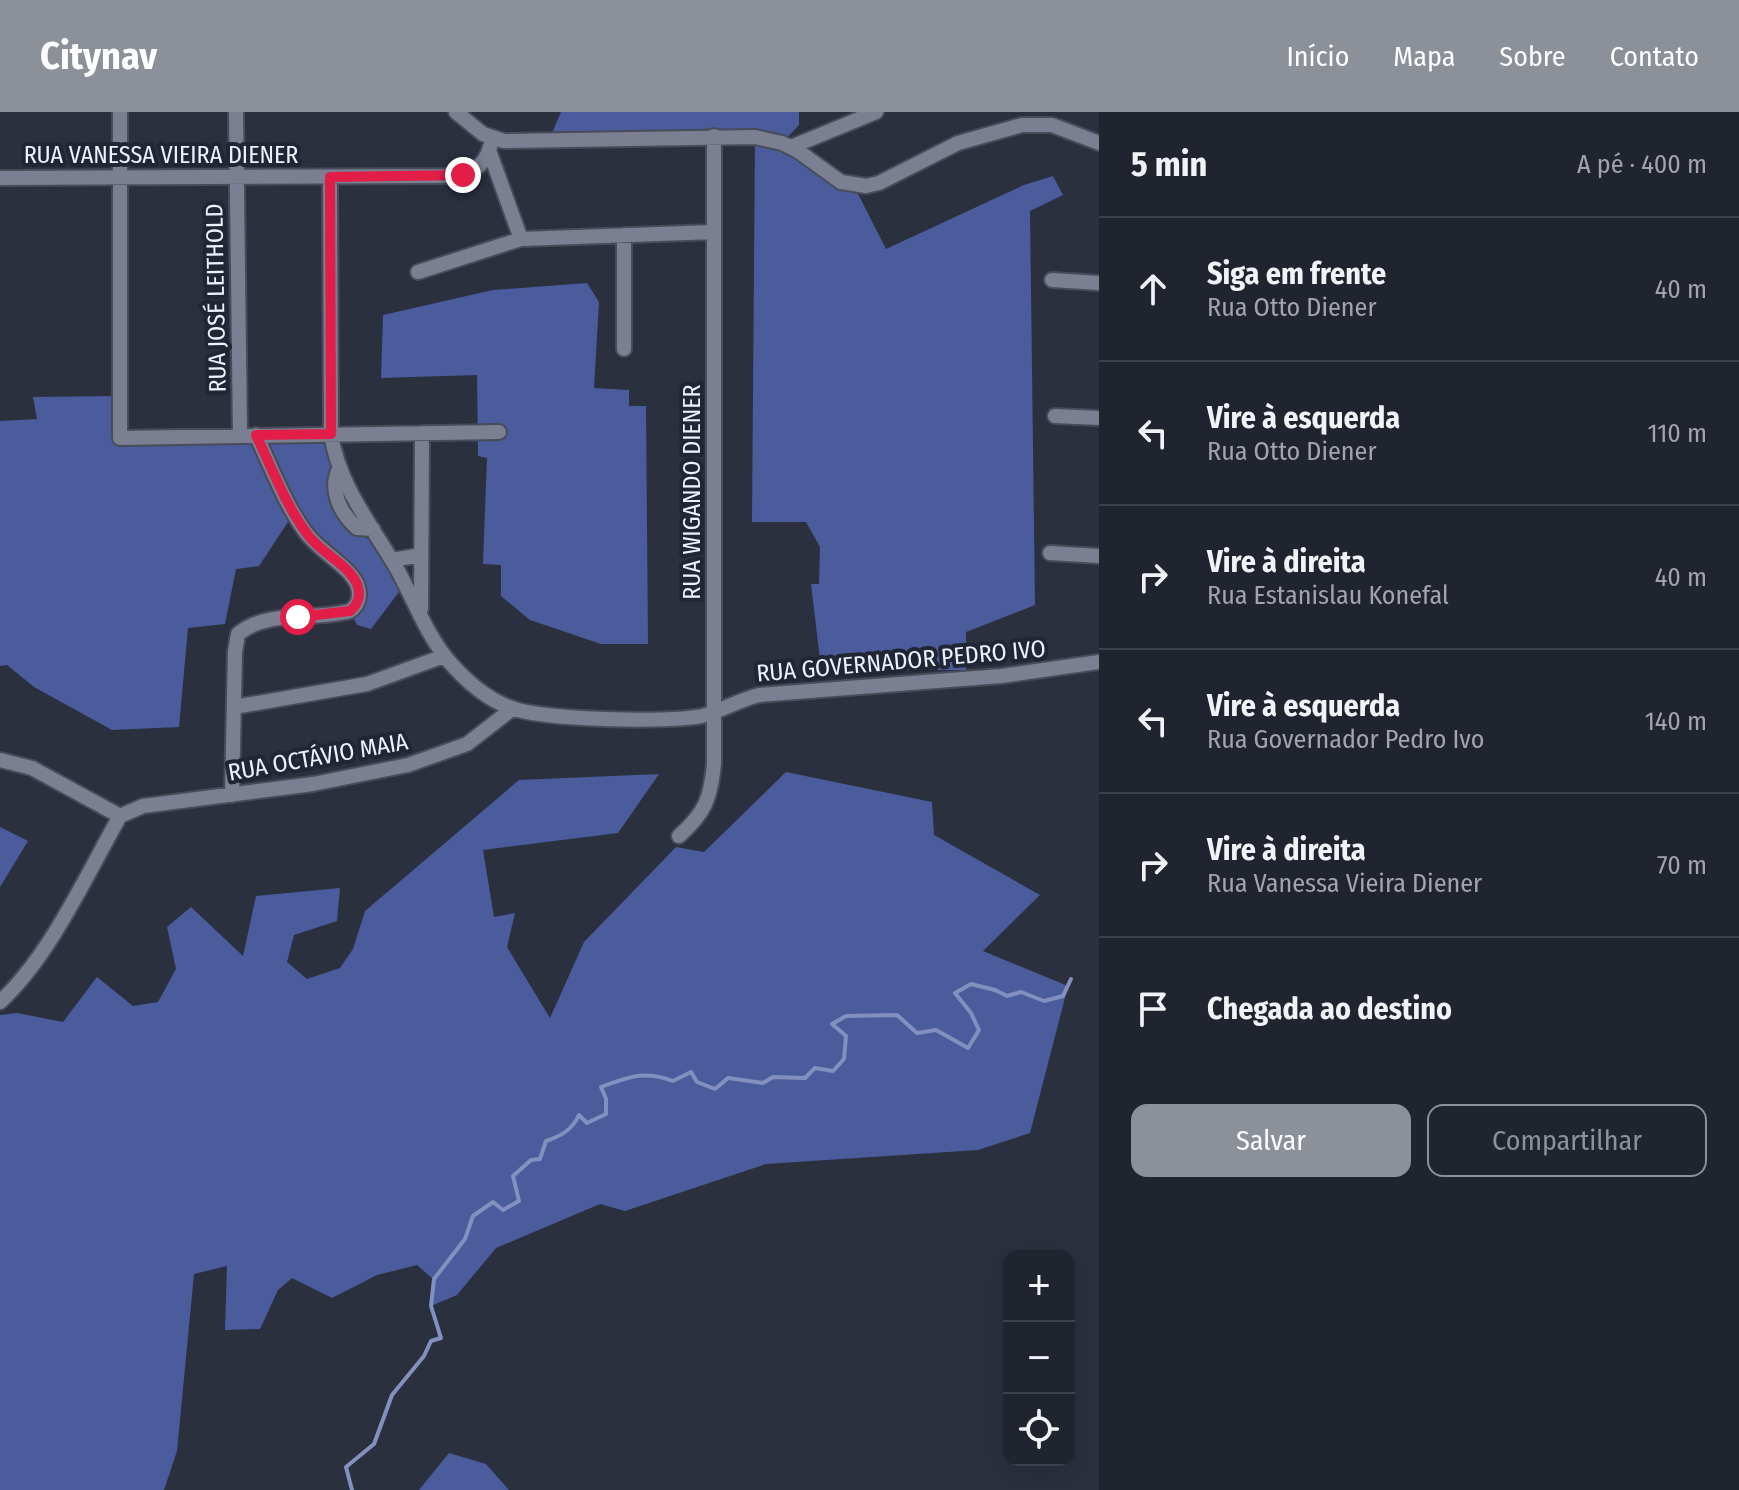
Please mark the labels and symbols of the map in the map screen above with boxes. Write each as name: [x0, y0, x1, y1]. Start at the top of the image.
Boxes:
street label: RUA VANESSA VIEIRA DIENER: [24, 141, 298, 169]
route end: [445, 157, 481, 193]
street label: RUA JOSÉ LEITHOLD: [199, 203, 232, 393]
street label: RUA WIGANDO DIENER: [678, 384, 706, 600]
route start: [280, 599, 316, 635]
street label: RUA GOVERNADOR PEDRO IVO: [755, 634, 1047, 688]
street label: RUA OCTÁVIO MAIA: [226, 726, 410, 787]

